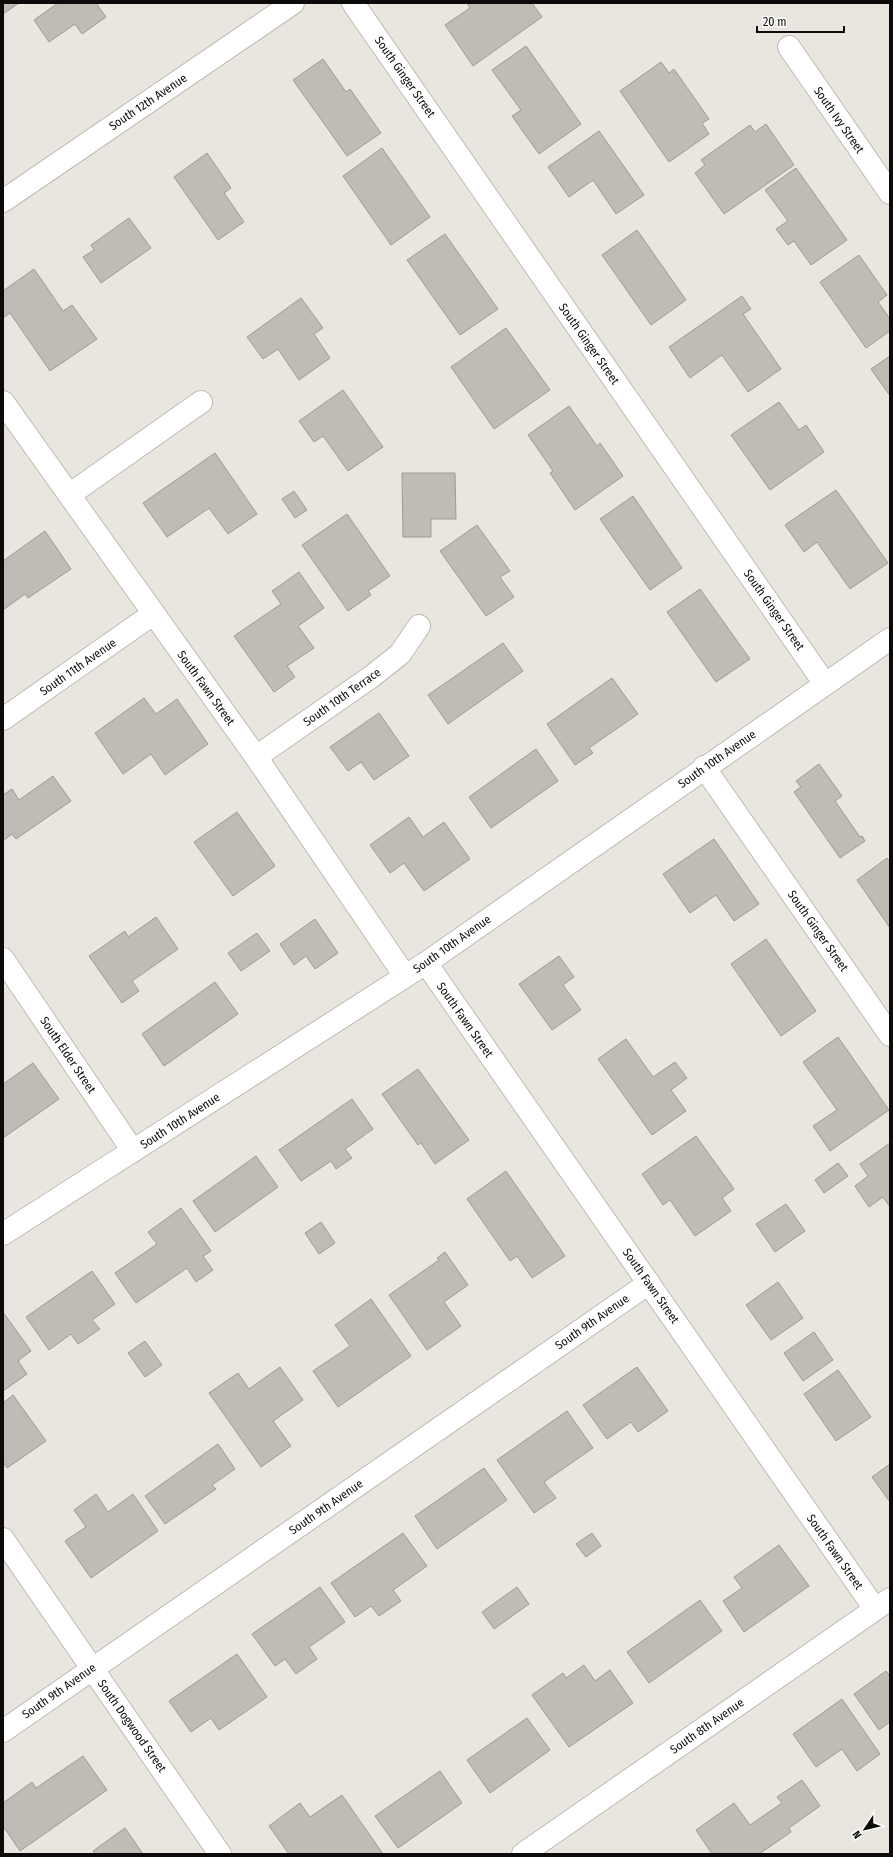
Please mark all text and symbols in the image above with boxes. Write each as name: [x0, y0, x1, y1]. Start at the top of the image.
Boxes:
scale bar: [757, 8, 844, 34]
text: 20 m: [763, 15, 787, 29]
street label: South Ginger Street: [372, 34, 438, 120]
street label: South 12th Avenue: [106, 71, 190, 133]
street label: South Ivy Street: [811, 84, 867, 156]
street label: South Ginger Street: [556, 301, 622, 387]
street label: South Ginger Street: [741, 567, 807, 653]
street label: South 11th Avenue: [37, 635, 119, 699]
street label: South Fawn Street: [174, 648, 238, 728]
street label: South 10th Terrace: [301, 665, 383, 729]
street label: South 10th Avenue: [675, 727, 759, 791]
street label: South Ginger Street: [785, 888, 851, 974]
street label: South 10th Avenue: [410, 912, 494, 976]
street label: South Fawn Street: [434, 980, 496, 1060]
street label: South Elder Street: [37, 1014, 99, 1096]
street label: South 10th Avenue: [138, 1090, 222, 1152]
street label: South Fawn Street: [620, 1246, 682, 1326]
street label: South 9th Avenue: [553, 1291, 632, 1353]
street label: South 9th Avenue: [287, 1476, 366, 1538]
street label: South Fawn Street: [804, 1512, 866, 1592]
street label: South 9th Avenue: [20, 1660, 99, 1722]
street label: South Dogwood Street: [95, 1677, 169, 1775]
street label: South 8th Avenue: [667, 1695, 747, 1757]
north arrow: [845, 1809, 885, 1849]
text: N: [850, 1828, 864, 1841]

